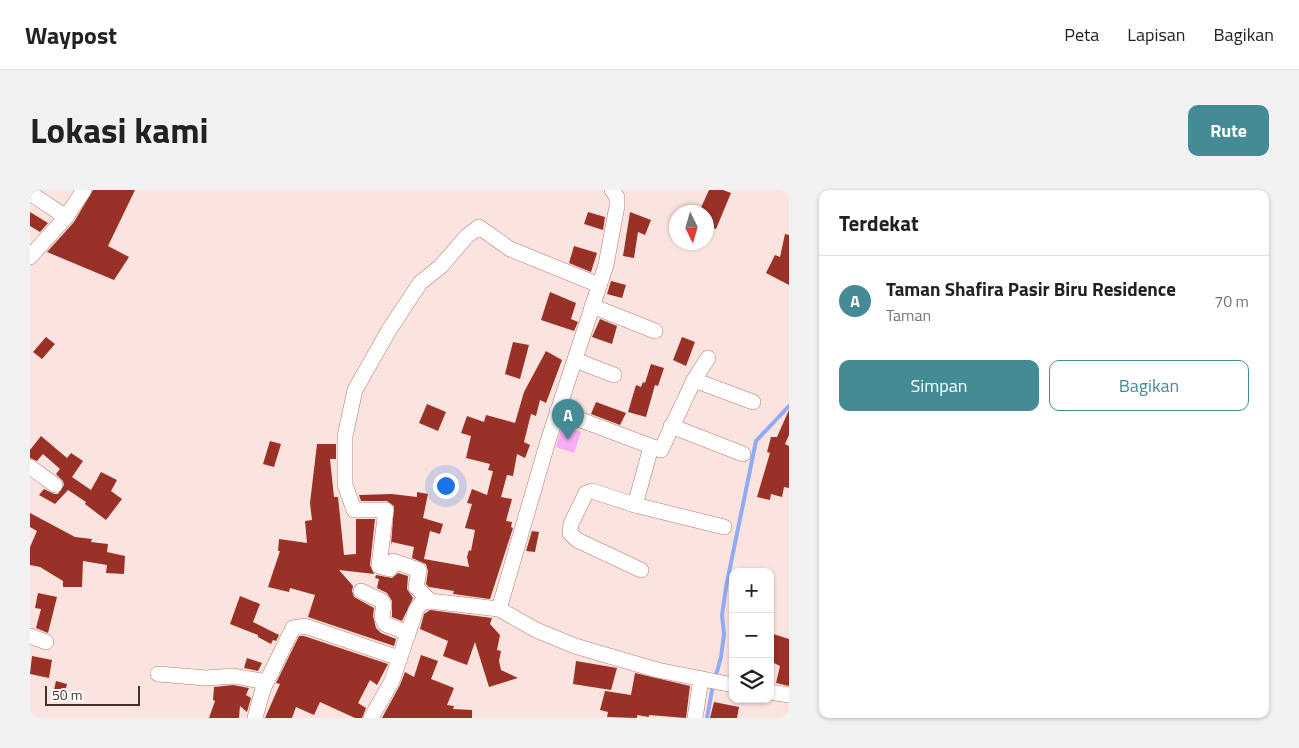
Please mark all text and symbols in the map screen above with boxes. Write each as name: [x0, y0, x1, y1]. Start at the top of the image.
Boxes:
text: Waypost: [25, 17, 117, 53]
text: Peta: [1064, 21, 1099, 48]
text: Lapisan: [1127, 21, 1185, 48]
text: Bagikan: [1213, 21, 1274, 48]
text: Lokasi kami: [30, 103, 209, 157]
button: Rute: [1188, 105, 1269, 156]
north arrow: [669, 205, 714, 250]
text: Terdekat: [839, 207, 919, 239]
text: Taman Shafira Pasir Biru Residence: [886, 274, 1176, 303]
text: A: [850, 289, 860, 313]
text: 70 m: [1214, 289, 1249, 313]
text: Taman: [886, 303, 931, 327]
button: Simpan: [839, 360, 1039, 411]
button: Bagikan: [1049, 360, 1249, 411]
pin: A: [552, 399, 584, 440]
your location: [433, 473, 459, 499]
map controls: [729, 568, 774, 703]
button: +: [729, 568, 774, 613]
button: −: [729, 613, 774, 658]
button: layers: [729, 658, 774, 703]
scale bar: [45, 683, 140, 706]
text: 50 m: [52, 684, 82, 705]

